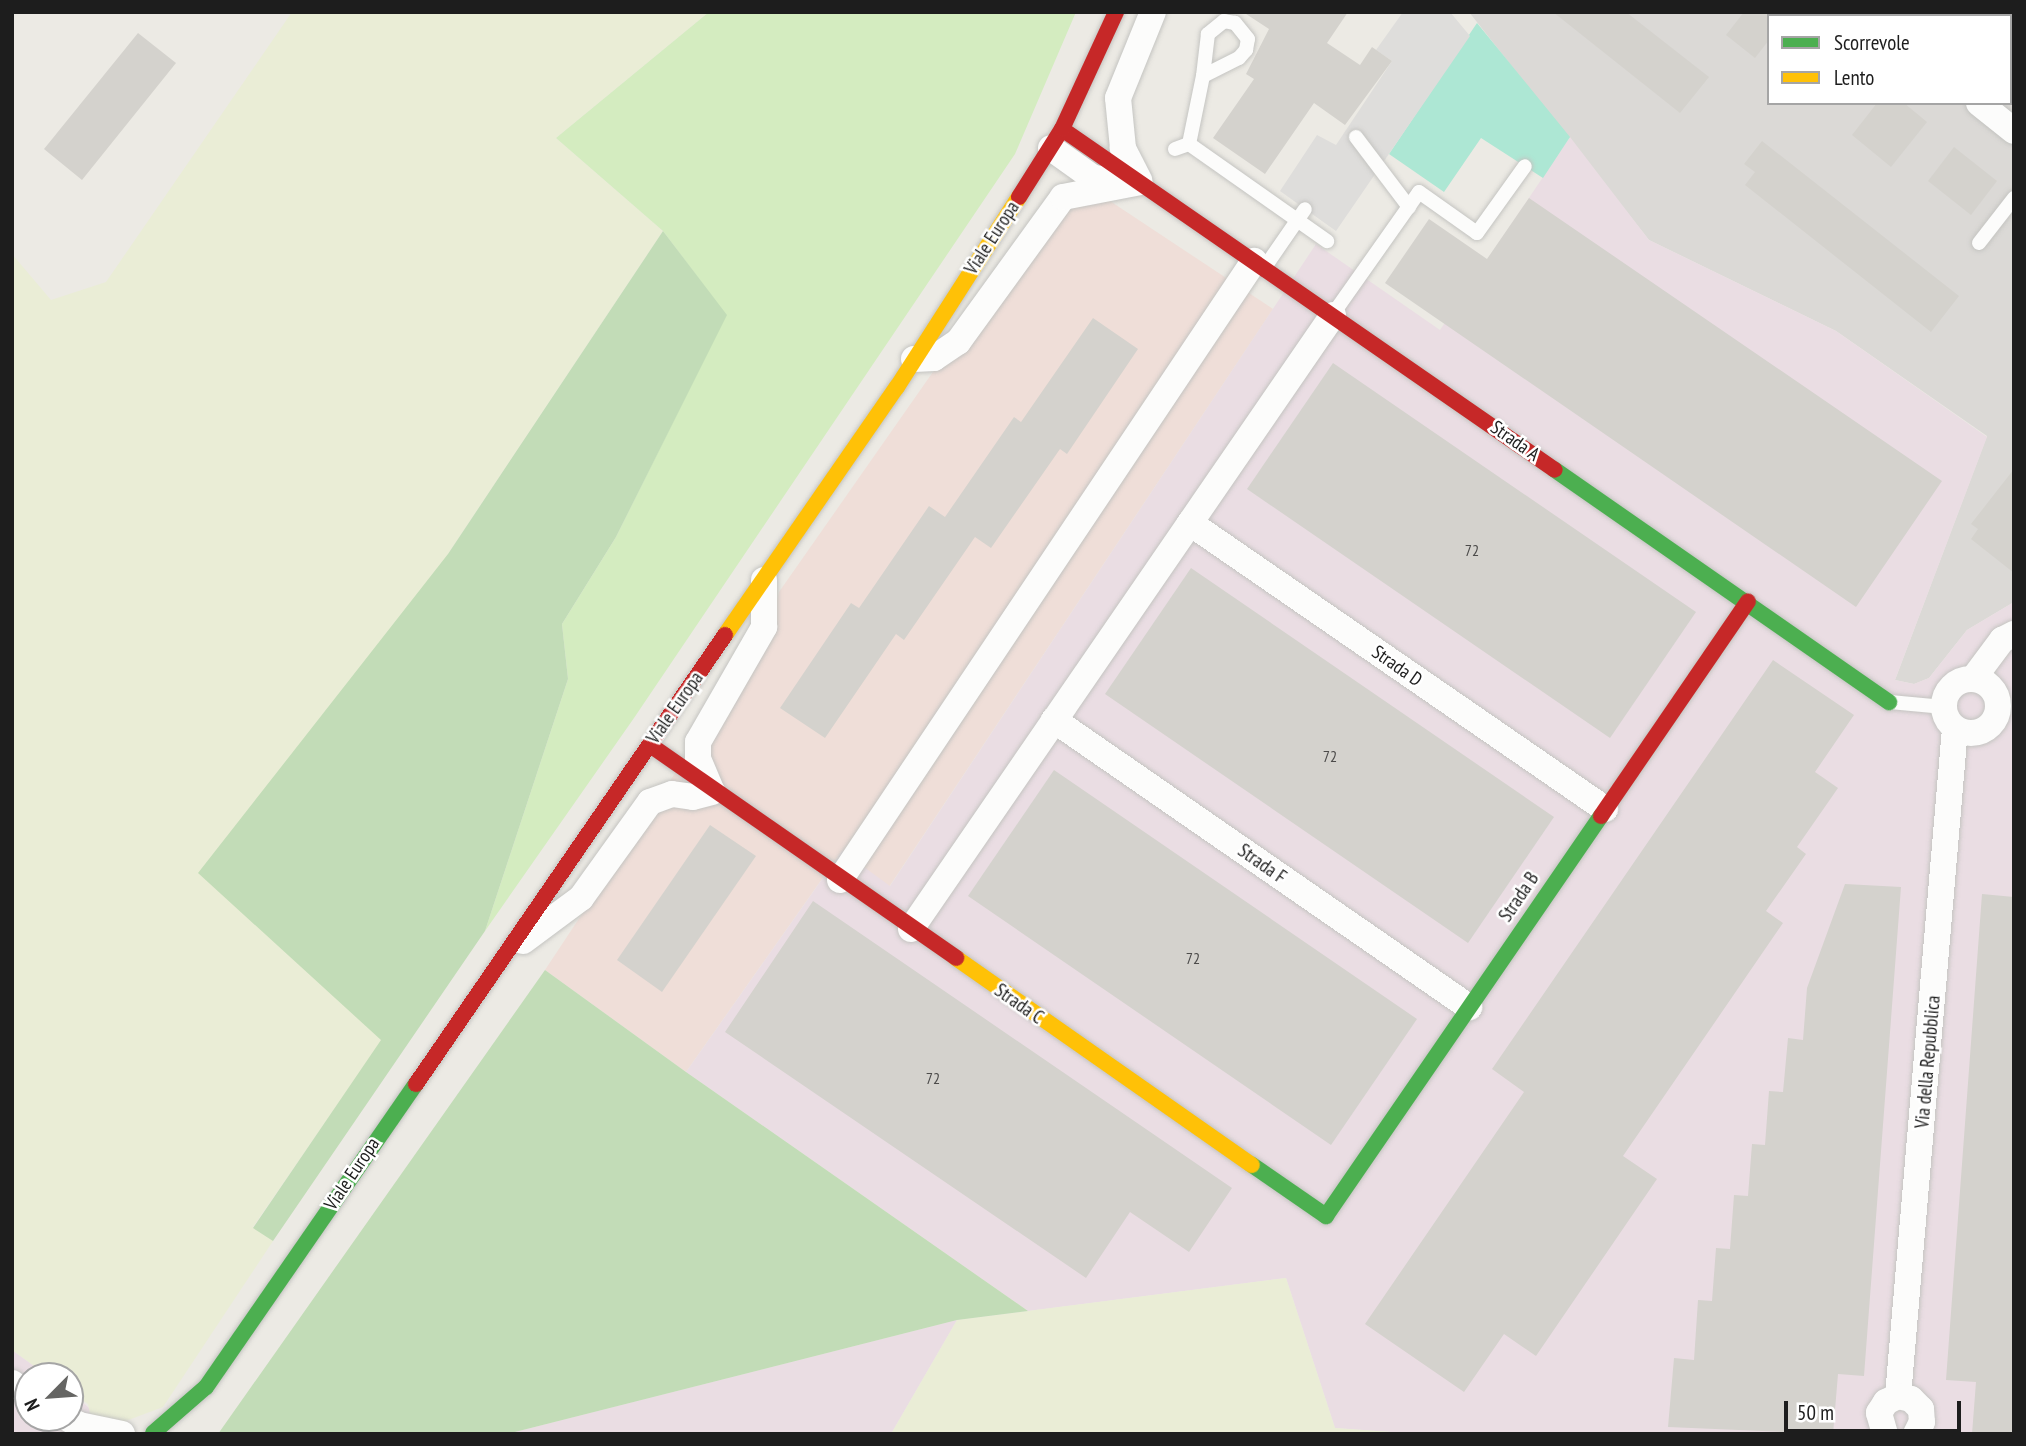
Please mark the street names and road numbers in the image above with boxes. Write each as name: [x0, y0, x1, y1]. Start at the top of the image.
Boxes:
street label: Viale Europa: [960, 197, 1024, 279]
street label: Strada A: [1486, 416, 1544, 466]
street label: Strada D: [1368, 641, 1426, 691]
street label: Viale Europa: [642, 668, 708, 748]
street label: Strada F: [1233, 839, 1291, 889]
street label: Strada B: [1494, 868, 1544, 926]
street label: Strada C: [990, 979, 1048, 1029]
street label: Via della Repubblica: [1911, 995, 1945, 1129]
street label: Viale Europa: [319, 1133, 385, 1215]

